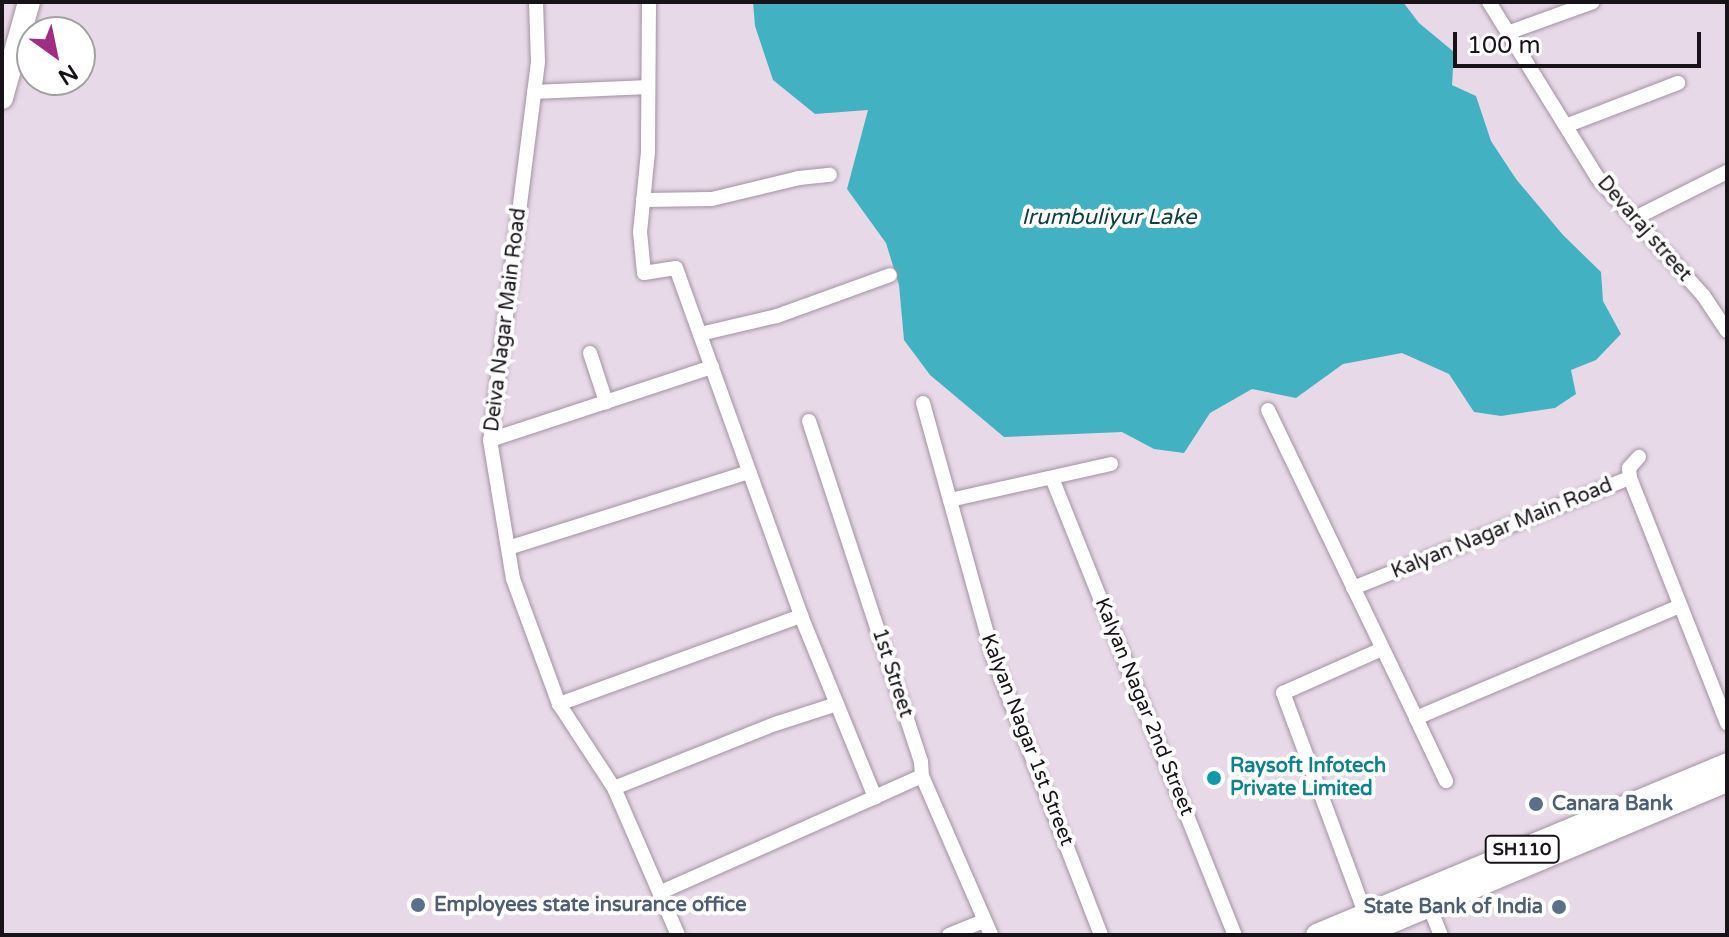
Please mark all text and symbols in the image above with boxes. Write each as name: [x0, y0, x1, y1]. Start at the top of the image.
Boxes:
north arrow: [16, 16, 96, 96]
scale bar: [1457, 16, 1705, 66]
text: 100 m: [1467, 31, 1541, 60]
text: N: [53, 59, 82, 90]
street label: Devaraj street: [1592, 171, 1696, 287]
water label: Irumbuliyur Lake: [1022, 205, 1196, 231]
street label: Deiva Nagar Main Road: [480, 207, 532, 433]
street label: Kalyan Nagar Main Road: [1388, 474, 1616, 584]
street label: Kalyan Nagar 2nd Street: [1089, 595, 1199, 819]
street label: 1st Street: [866, 626, 918, 720]
street label: Kalyan Nagar 1st Street: [975, 631, 1079, 849]
place label: Raysoft Infotech Private Limited: [1230, 754, 1386, 801]
marker: Raysoft Infotech Private Limited: [1205, 769, 1223, 787]
place label: Canara Bank: [1552, 792, 1673, 816]
marker: Canara Bank: [1527, 795, 1545, 813]
road number: SH110: [1484, 835, 1560, 863]
place label: Employees state insurance office: [434, 893, 747, 917]
place label: State Bank of India: [1364, 895, 1543, 919]
marker: Employees state insurance office: [409, 896, 427, 914]
marker: State Bank of India: [1550, 898, 1568, 916]

